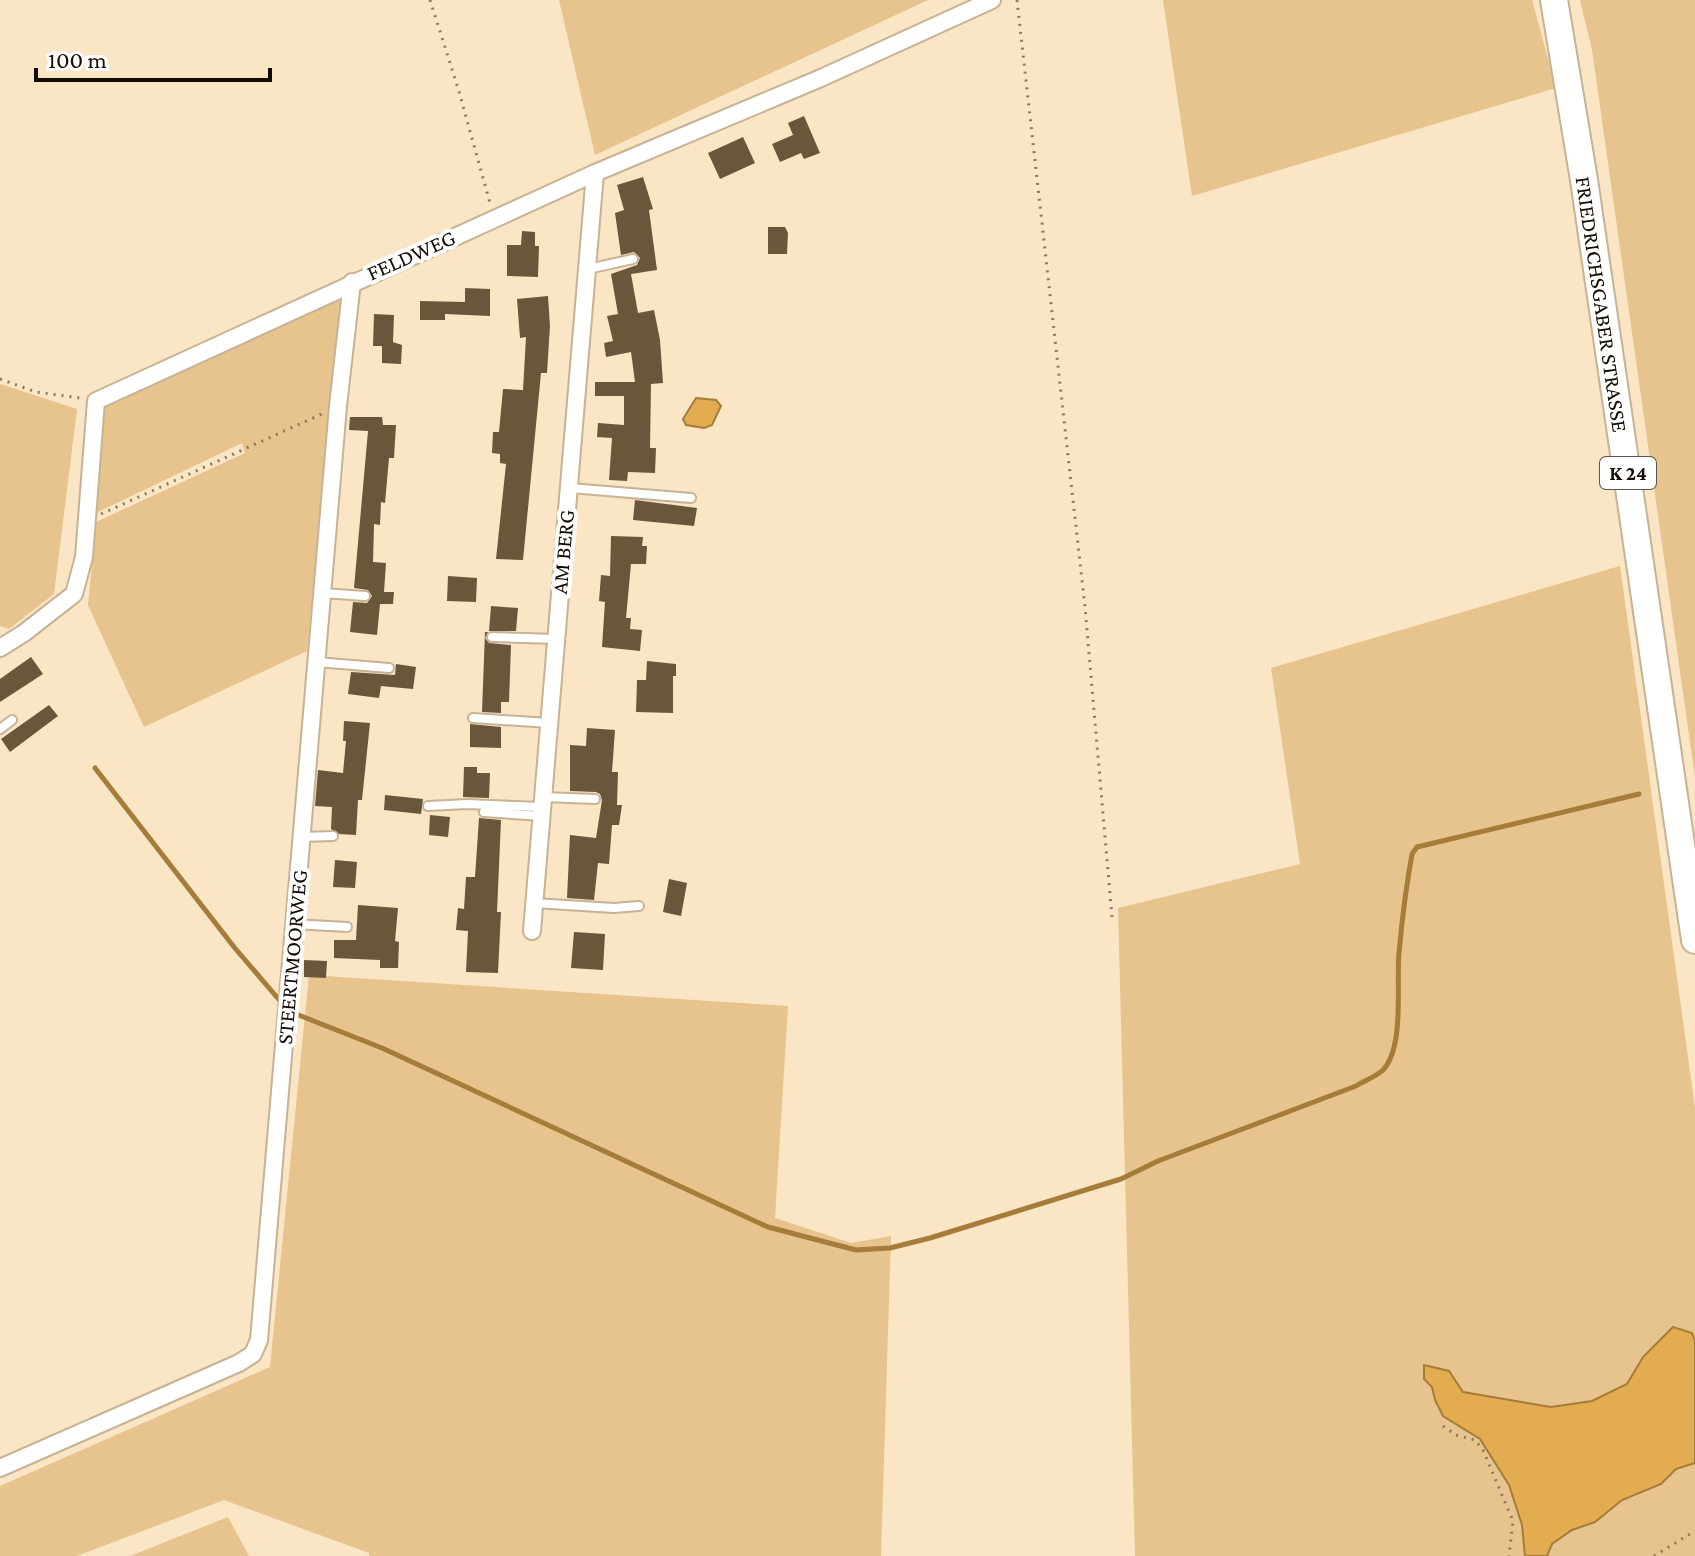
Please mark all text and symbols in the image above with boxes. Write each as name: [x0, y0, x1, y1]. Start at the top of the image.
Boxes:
scale bar: [36, 32, 270, 82]
text: 100 m: [48, 46, 107, 73]
street label: FRIEDRICHSGABER STRASSE: [1571, 175, 1633, 434]
street label: FELDWEG: [363, 224, 459, 286]
road number: K 24: [1600, 457, 1656, 489]
street label: AM BERG: [547, 509, 579, 595]
street label: STEERTMOORWEG: [272, 869, 312, 1045]

